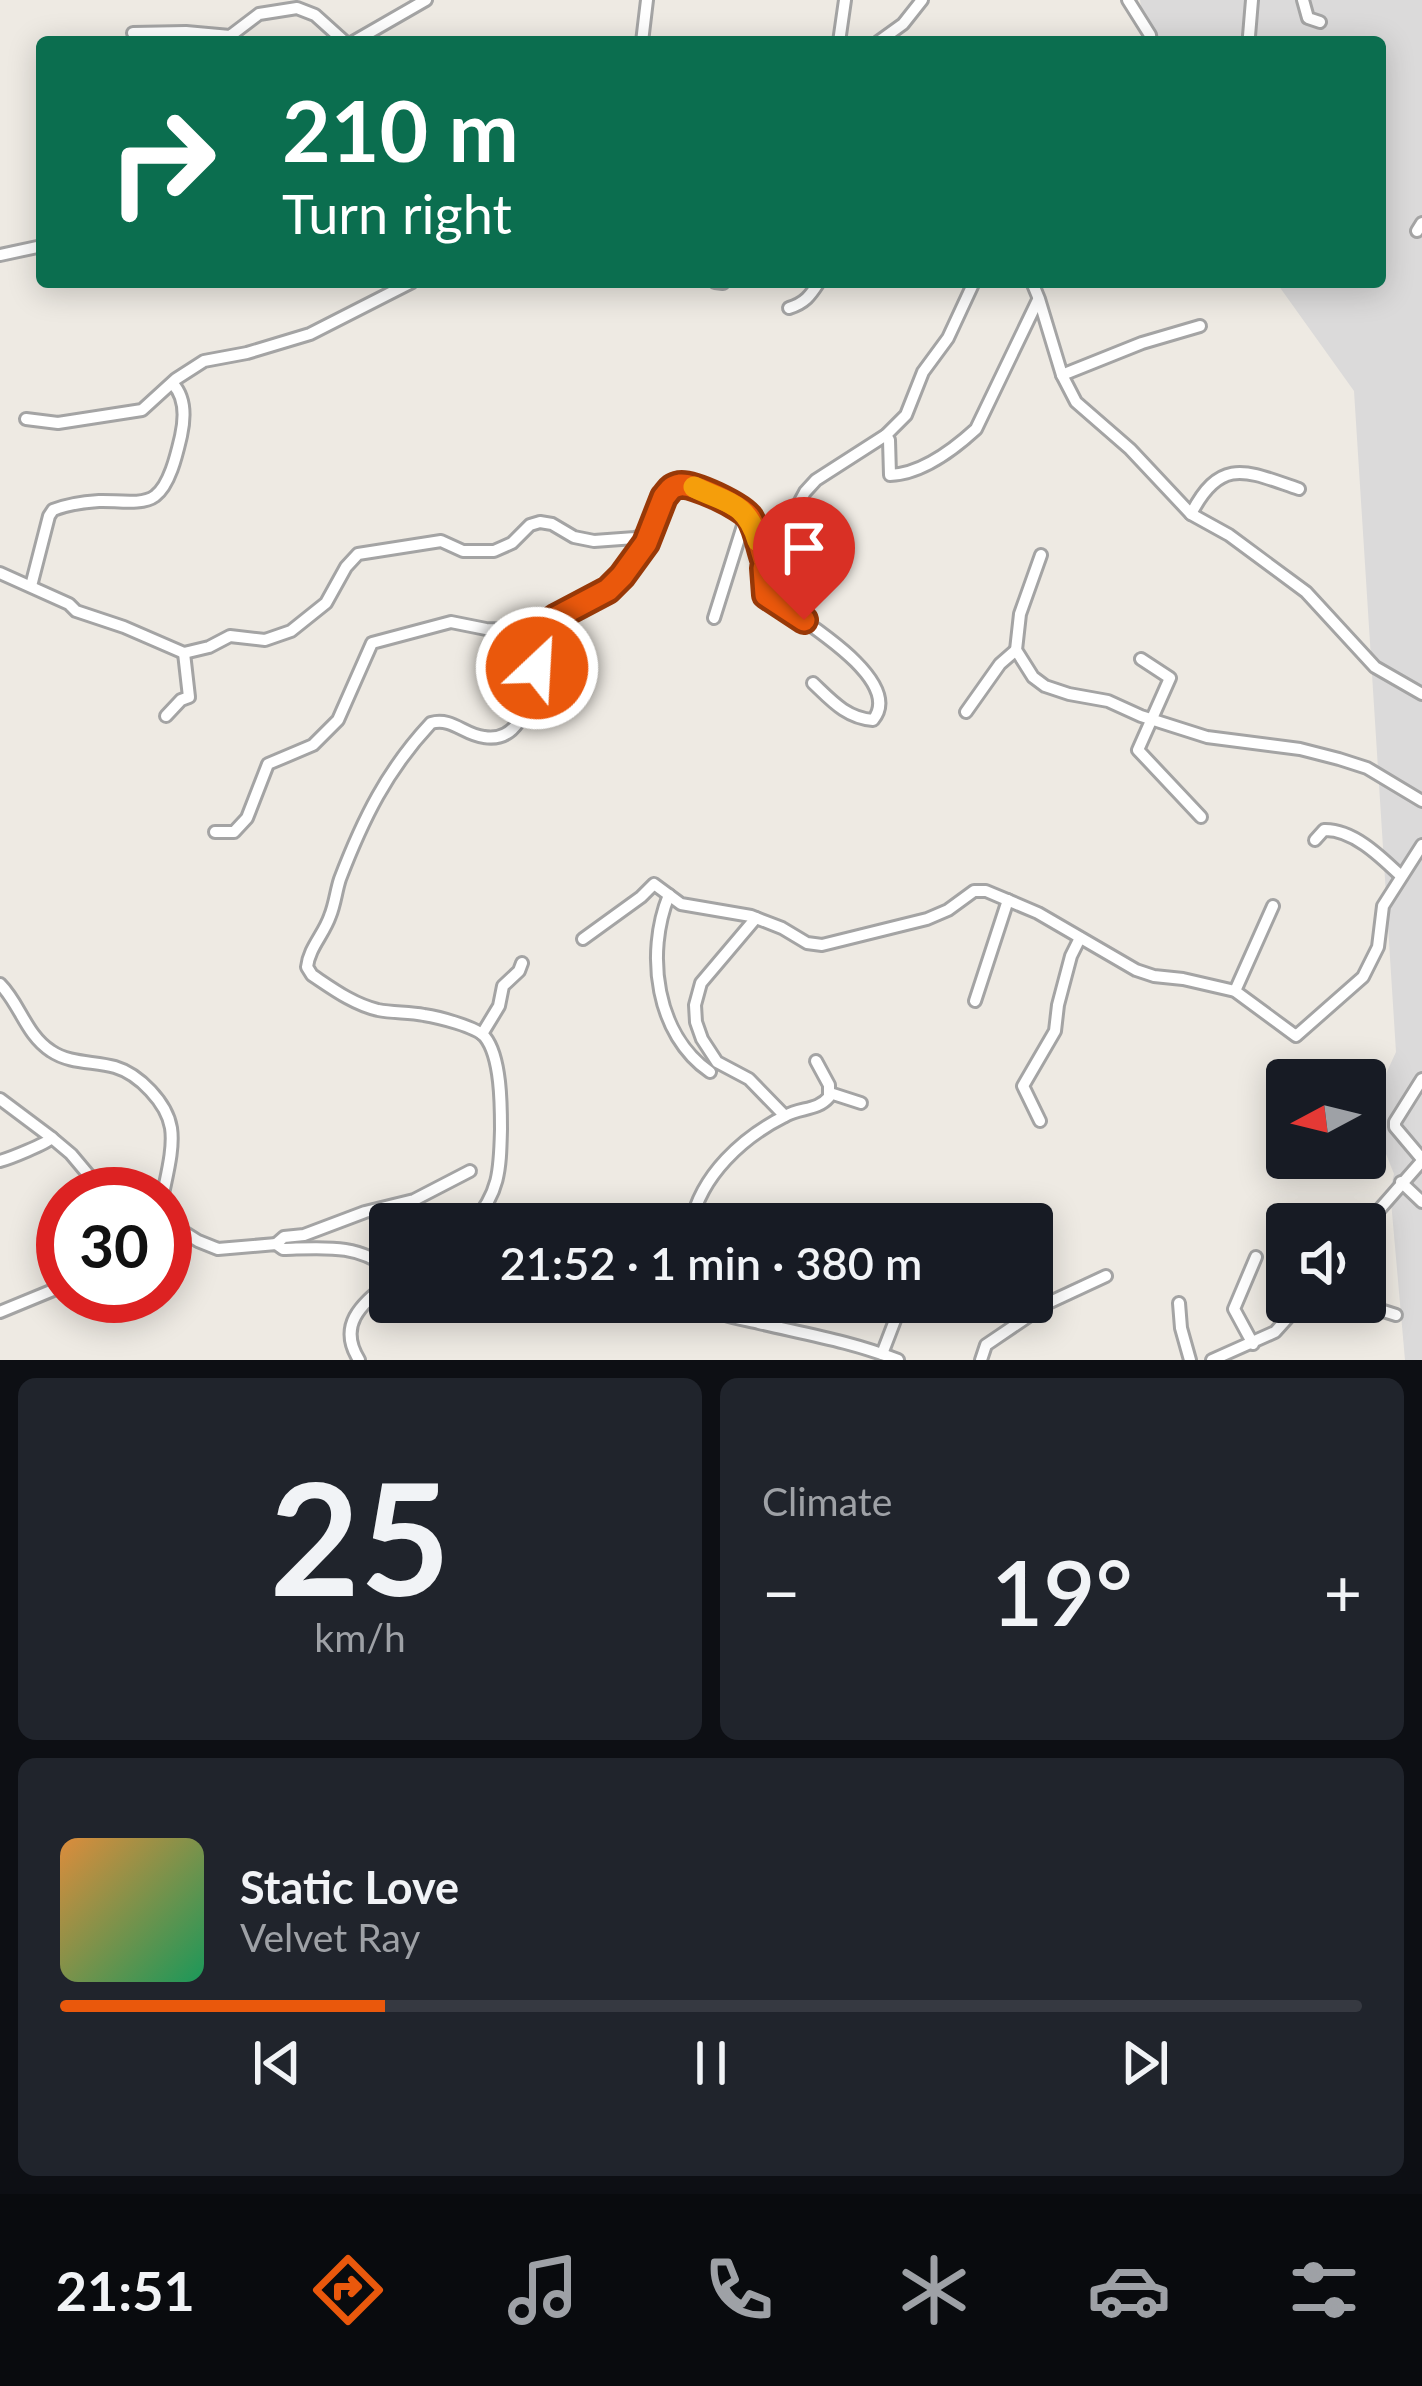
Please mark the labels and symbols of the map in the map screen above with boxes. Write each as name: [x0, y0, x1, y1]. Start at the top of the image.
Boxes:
pin: [753, 497, 855, 620]
position arrow: [474, 605, 600, 731]
north arrow: [1266, 1059, 1386, 1179]
speed limit sign: 30: [36, 1167, 192, 1323]

